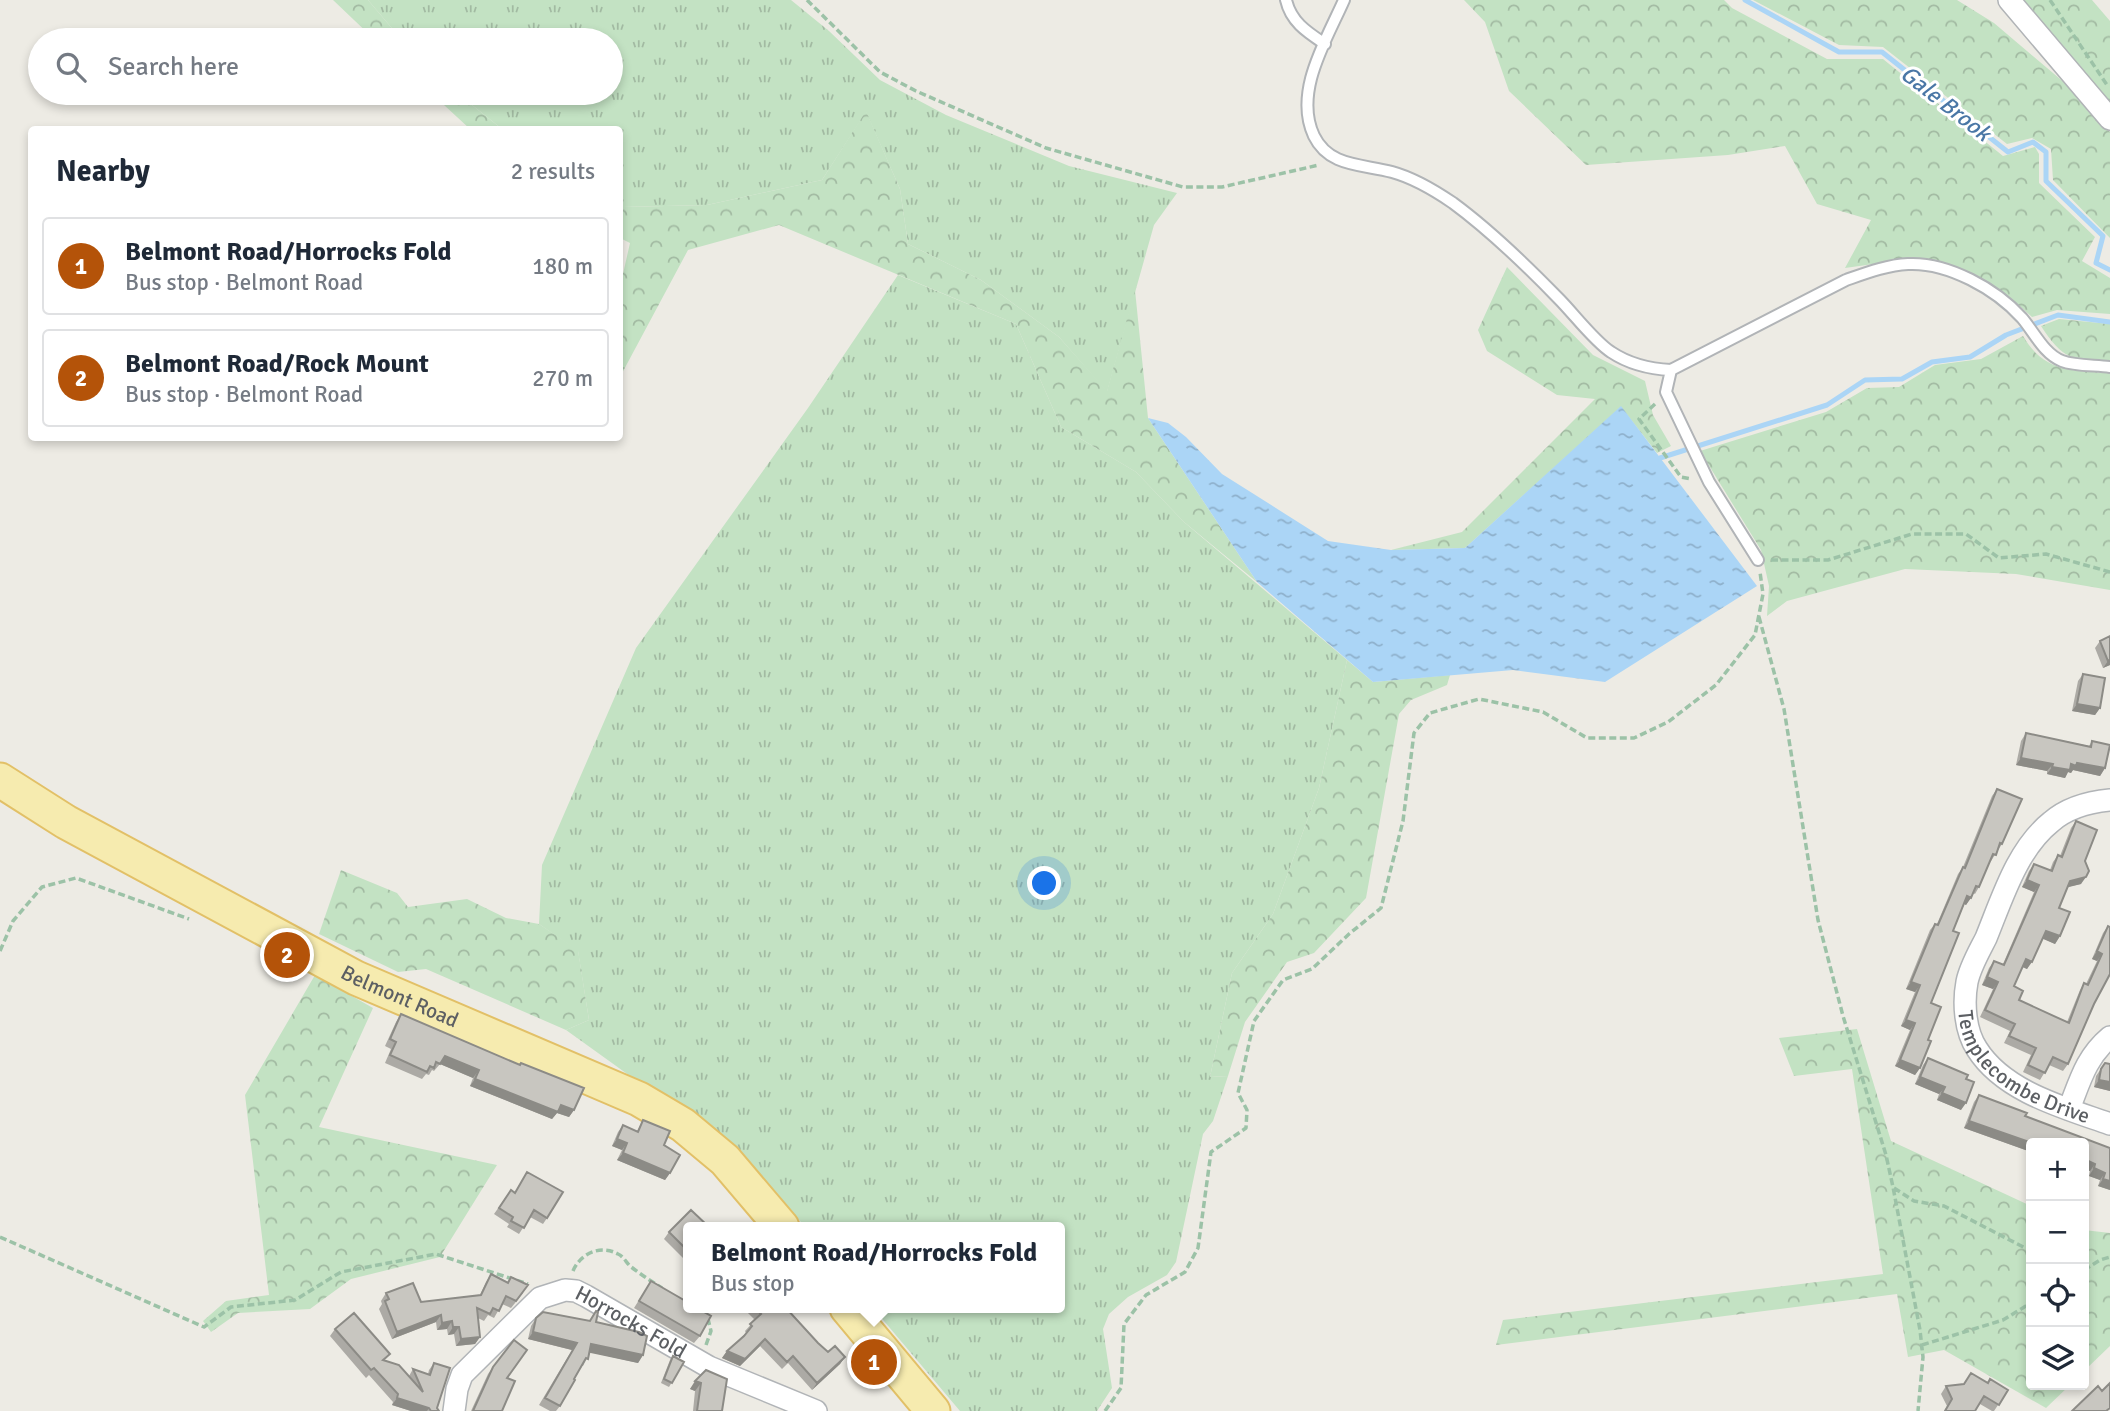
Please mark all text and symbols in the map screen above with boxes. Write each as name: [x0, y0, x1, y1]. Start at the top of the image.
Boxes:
search box: [28, 28, 623, 105]
icon: search: [52, 48, 90, 86]
text: Search here: [108, 51, 239, 83]
water label: Gale Brook: [1895, 59, 1999, 149]
text: Nearby: [56, 153, 150, 190]
text: 2 results: [511, 157, 595, 186]
text: Belmont Road/Horrocks Fold: [125, 236, 451, 268]
text: 1: [75, 252, 87, 281]
text: 180 m: [532, 252, 593, 281]
text: Bus stop · Belmont Road: [125, 268, 363, 297]
text: Belmont Road/Rock Mount: [125, 348, 429, 380]
text: 2: [75, 364, 87, 393]
text: 270 m: [532, 364, 593, 393]
text: Bus stop · Belmont Road: [125, 380, 363, 409]
your location: [1027, 866, 1061, 900]
pin: 2: [264, 929, 310, 981]
street label: Belmont Road: [336, 959, 462, 1033]
street label: Templecombe Drive: [1952, 1009, 2093, 1129]
map controls: [2026, 1138, 2089, 1390]
button: +: [2026, 1138, 2089, 1201]
button: −: [2026, 1201, 2089, 1264]
popup: [683, 1222, 1065, 1313]
text: Belmont Road/Horrocks Fold: [711, 1237, 1037, 1269]
button: locate: [2026, 1264, 2089, 1327]
text: Bus stop: [711, 1269, 794, 1298]
street label: Horrocks Fold: [571, 1280, 691, 1364]
button: layers: [2026, 1327, 2089, 1390]
pin: 1: [851, 1336, 897, 1388]

